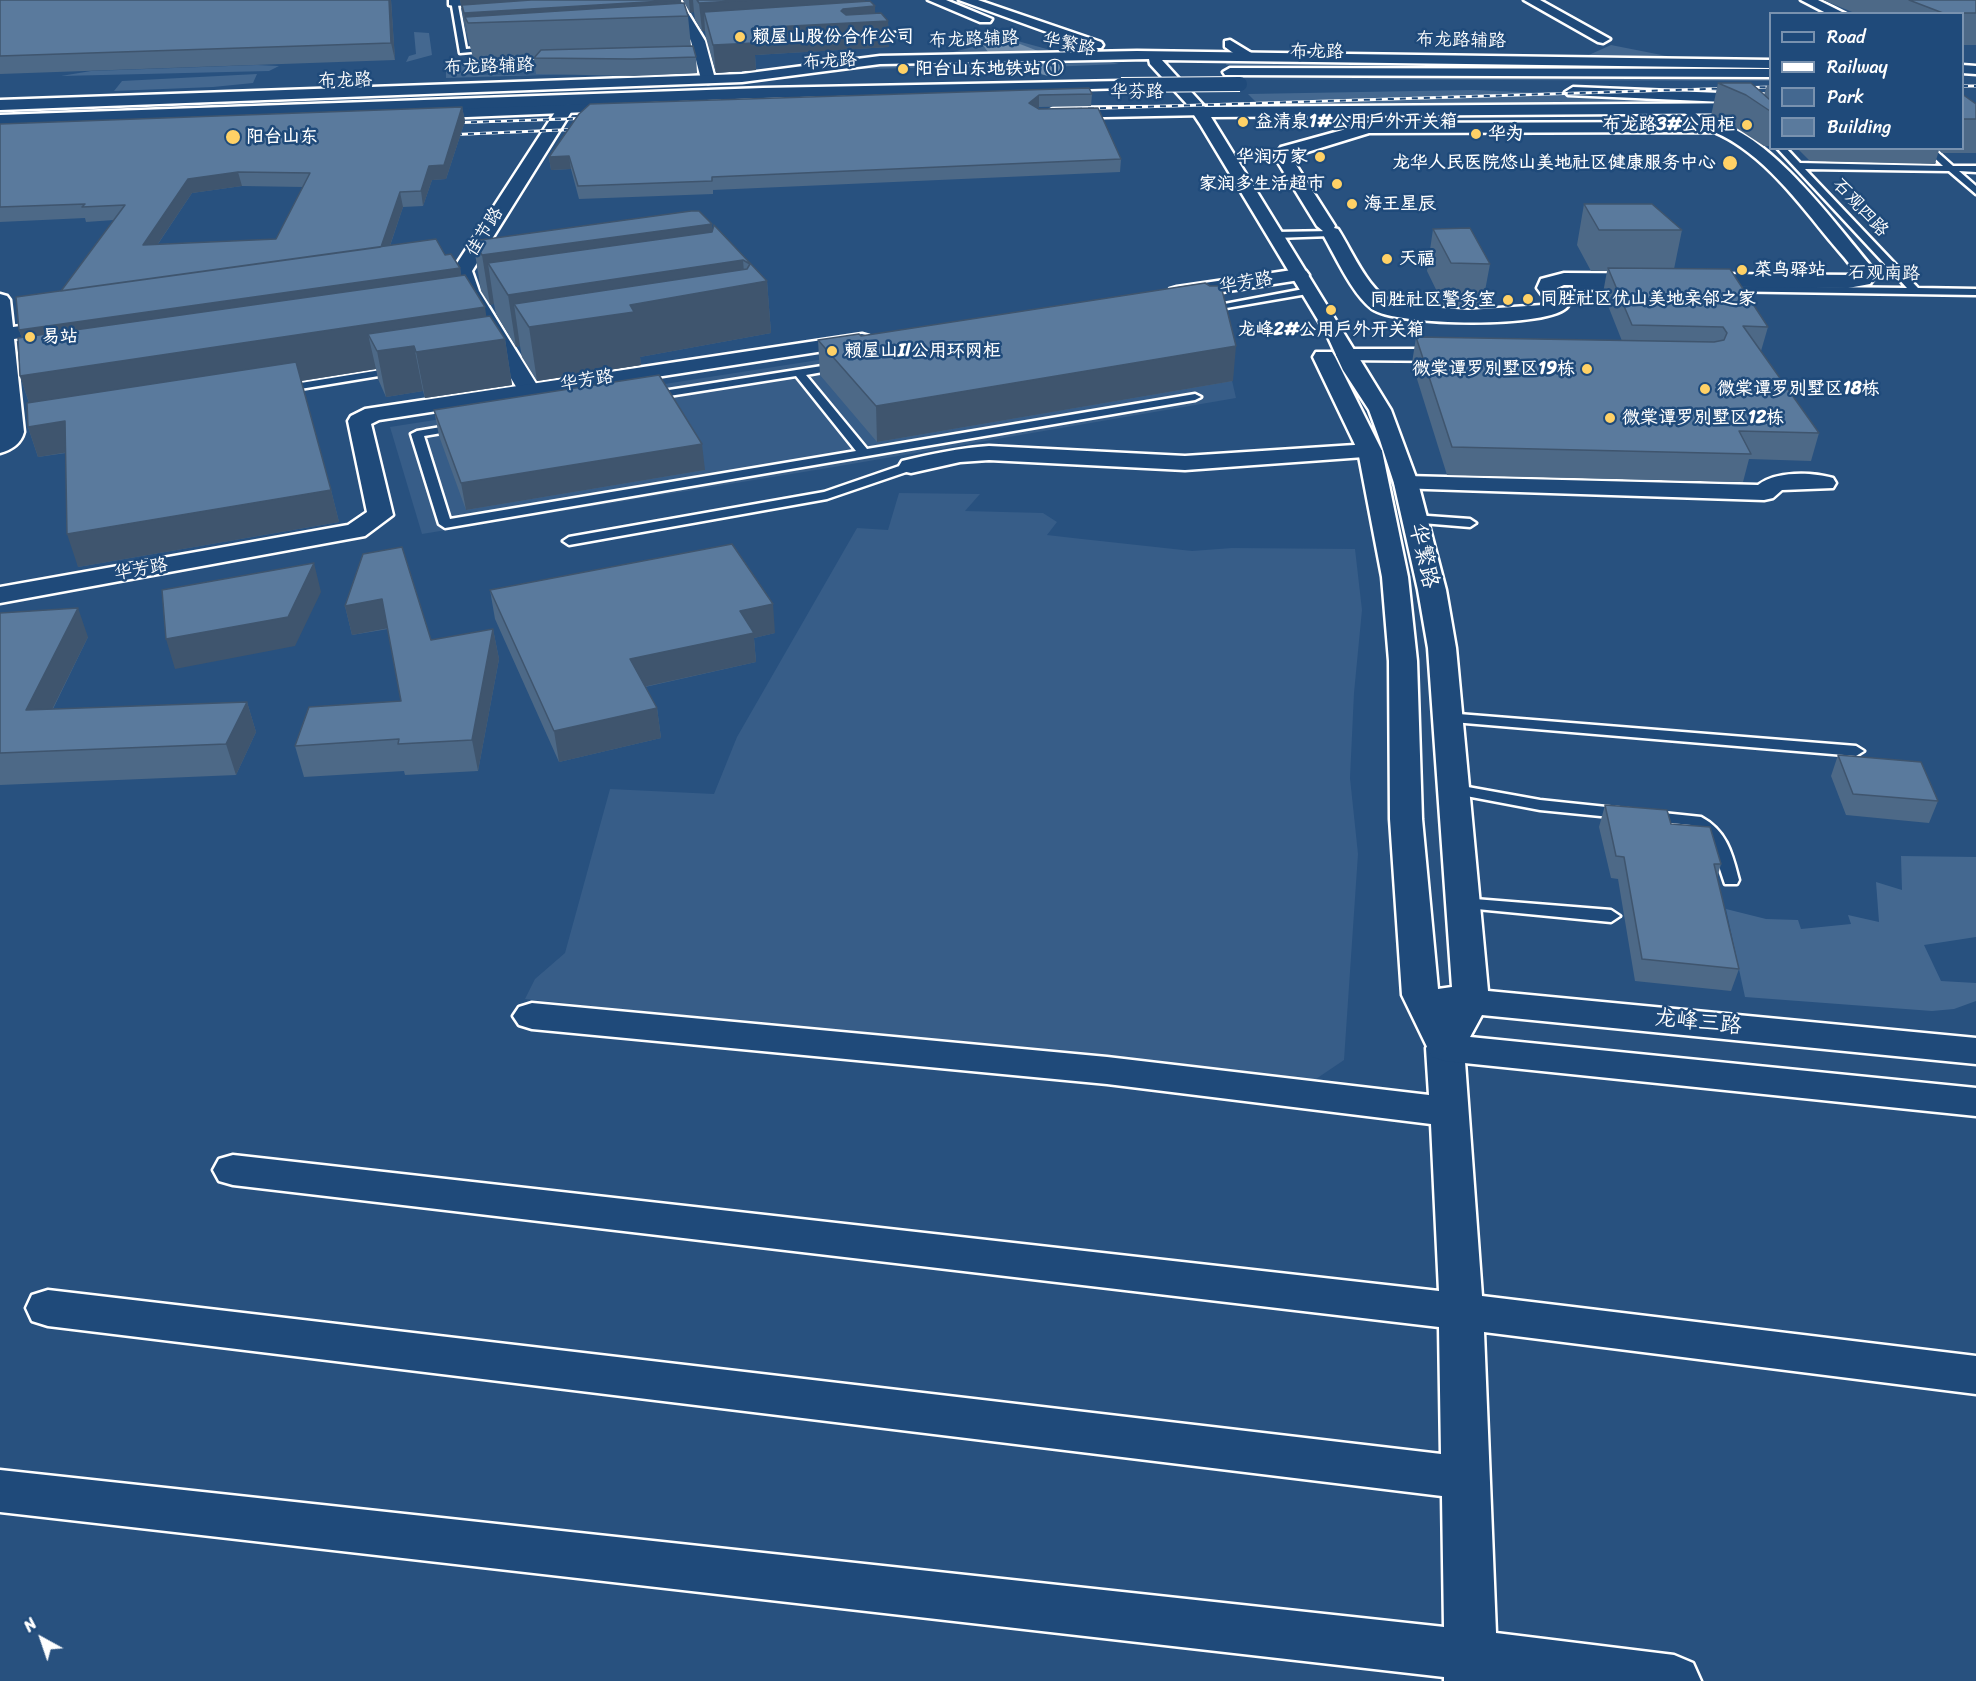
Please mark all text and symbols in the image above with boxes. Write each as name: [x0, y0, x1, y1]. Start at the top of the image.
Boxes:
legend: [1769, 12, 1964, 150]
text: Road: [1827, 21, 1866, 53]
place label: 赖屋山股份合作公司: [752, 26, 914, 48]
street label: 布龙路辅路: [929, 28, 1019, 52]
street label: 华繁路: [1040, 29, 1098, 61]
street label: 布龙路辅路: [1416, 29, 1506, 53]
marker: 赖屋山股份合作公司: [733, 30, 747, 44]
street label: 布龙路: [1290, 41, 1344, 63]
street label: 布龙路: [802, 49, 858, 75]
text: Railway: [1827, 51, 1888, 83]
street label: 布龙路辅路: [444, 55, 534, 79]
place label: 阳台山东地铁站 ①: [915, 58, 1064, 80]
marker: 阳台山东地铁站 ①: [896, 62, 910, 76]
street label: 布龙路: [318, 69, 372, 93]
street label: 华芬路: [1110, 81, 1164, 103]
text: Park: [1827, 81, 1864, 113]
place label: 益清泉1#公用户外开关箱: [1255, 111, 1457, 133]
text: Building: [1827, 111, 1891, 143]
place label: 布龙路3#公用柜: [1602, 114, 1735, 136]
marker: 益清泉1#公用户外开关箱: [1236, 115, 1250, 129]
marker: 布龙路3#公用柜: [1740, 118, 1754, 132]
place label: 华为: [1488, 123, 1524, 145]
place label: 阳台山东: [246, 126, 318, 148]
marker: 华为: [1469, 127, 1483, 141]
marker: 阳台山东: [224, 128, 242, 146]
place label: 华润万家: [1236, 146, 1308, 168]
marker: 华润万家: [1313, 150, 1327, 164]
place label: 龙华人民医院悠山美地社区健康服务中心: [1392, 152, 1716, 174]
marker: 龙华人民医院悠山美地社区健康服务中心: [1721, 154, 1739, 172]
place label: 家润多生活超市: [1199, 173, 1325, 195]
street label: 石观四路: [1828, 174, 1892, 242]
marker: 家润多生活超市: [1330, 177, 1344, 191]
place label: 海王星辰: [1364, 193, 1436, 215]
marker: 海王星辰: [1345, 197, 1359, 211]
street label: 佳节路: [462, 203, 508, 261]
place label: 天福: [1399, 248, 1435, 270]
marker: 天福: [1380, 252, 1394, 266]
place label: 菜鸟驿站: [1754, 259, 1826, 281]
marker: 菜鸟驿站: [1735, 263, 1749, 277]
street label: 石观南路: [1848, 263, 1920, 285]
street label: 华芳路: [1218, 268, 1274, 298]
place label: 同胜社区优山美地亲邻之家: [1540, 288, 1756, 310]
place label: 同胜社区警务室: [1370, 289, 1496, 311]
marker: 同胜社区优山美地亲邻之家: [1521, 292, 1535, 306]
marker: 同胜社区警务室: [1501, 293, 1515, 307]
marker: 龙峰2#公用户外开关箱: [1324, 303, 1338, 317]
place label: 龙峰2#公用户外开关箱: [1237, 319, 1425, 341]
place label: 易站: [42, 326, 78, 348]
marker: 易站: [23, 330, 37, 344]
place label: 赖屋山II公用环网柜: [844, 340, 1001, 362]
marker: 赖屋山II公用环网柜: [825, 344, 839, 358]
place label: 微棠谭罗别墅区19栋: [1412, 358, 1575, 380]
marker: 微棠谭罗别墅区19栋: [1580, 362, 1594, 376]
street label: 华芳路: [559, 366, 615, 396]
place label: 微棠谭罗别墅区18栋: [1717, 378, 1880, 400]
marker: 微棠谭罗别墅区18栋: [1698, 382, 1712, 396]
place label: 微棠谭罗别墅区12栋: [1622, 407, 1784, 429]
marker: 微棠谭罗别墅区12栋: [1603, 411, 1617, 425]
street label: 华繁路: [1403, 521, 1443, 591]
street label: 华芳路: [113, 555, 169, 585]
street label: 龙峰三路: [1653, 1005, 1743, 1041]
north arrow: [12, 1609, 72, 1669]
text: N: [17, 1610, 44, 1640]

